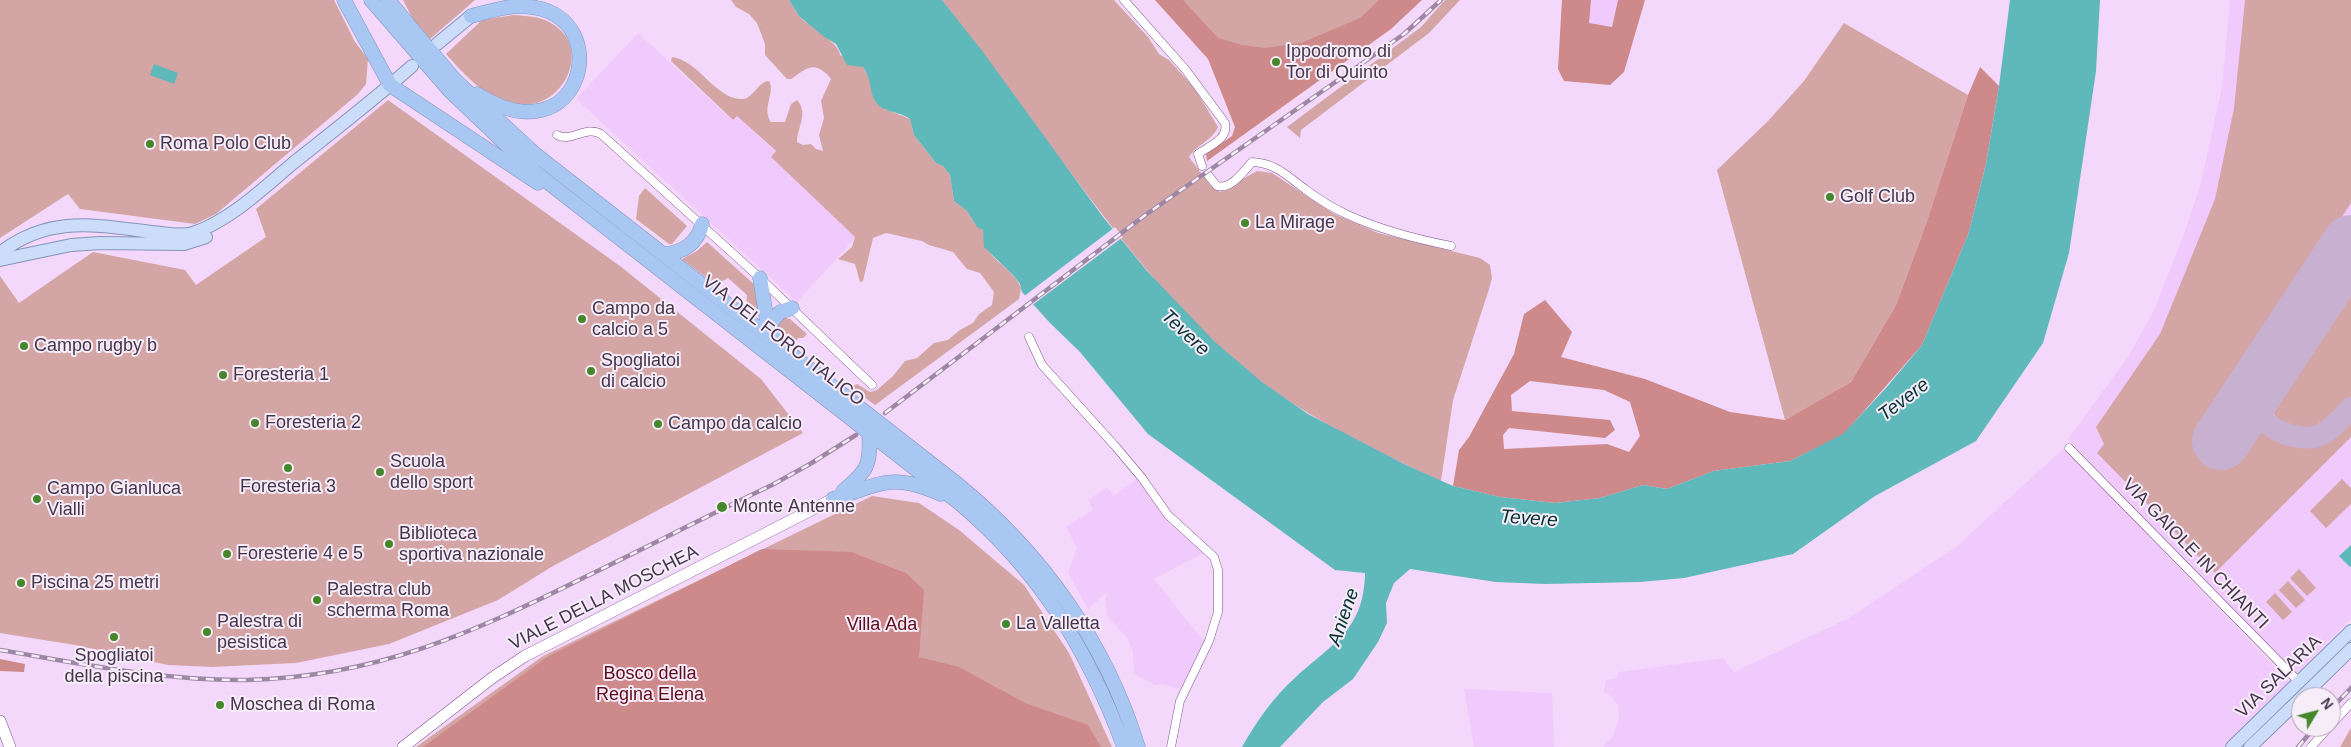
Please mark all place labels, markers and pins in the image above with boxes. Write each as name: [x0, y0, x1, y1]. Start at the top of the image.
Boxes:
place label: Ippodromo di Tor di Quinto: [1286, 41, 1391, 84]
marker: Ippodromo di Tor di Quinto: [1270, 56, 1282, 68]
place label: Roma Polo Club: [160, 133, 291, 155]
marker: Roma Polo Club: [144, 138, 156, 150]
place label: Golf Club: [1840, 186, 1915, 208]
marker: Golf Club: [1824, 191, 1836, 203]
place label: La Mirage: [1255, 212, 1335, 234]
marker: La Mirage: [1239, 217, 1251, 229]
place label: Campo da calcio a 5: [592, 298, 675, 340]
marker: Campo da calcio a 5: [576, 313, 588, 325]
place label: Campo rugby b: [34, 335, 157, 357]
marker: Campo rugby b: [18, 340, 30, 352]
place label: Spogliatoi di calcio: [601, 350, 680, 392]
place label: Foresteria 1: [233, 364, 329, 386]
marker: Spogliatoi di calcio: [585, 365, 597, 377]
marker: Foresteria 1: [217, 369, 229, 381]
place label: Foresteria 2: [265, 412, 361, 434]
place label: Campo da calcio: [668, 413, 802, 435]
marker: Foresteria 2: [249, 417, 261, 429]
marker: Campo da calcio: [652, 418, 664, 430]
place label: Scuola dello sport: [390, 451, 473, 494]
marker: Foresteria 3: [282, 462, 294, 474]
marker: Scuola dello sport: [374, 466, 386, 478]
place label: Foresteria 3: [240, 476, 336, 498]
place label: Campo Gianluca Vialli: [47, 478, 181, 520]
marker: Campo Gianluca Vialli: [31, 493, 43, 505]
place label: Monte Antenne: [733, 496, 855, 518]
marker: Monte Antenne: [715, 500, 729, 514]
place label: Biblioteca sportiva nazionale: [399, 523, 544, 566]
marker: Biblioteca sportiva nazionale: [383, 538, 395, 550]
place label: Foresterie 4 e 5: [237, 543, 363, 565]
marker: Foresterie 4 e 5: [221, 548, 233, 560]
place label: Piscina 25 metri: [31, 572, 159, 594]
marker: Piscina 25 metri: [15, 577, 27, 589]
place label: Palestra club scherma Roma: [327, 579, 449, 622]
marker: Palestra club scherma Roma: [311, 594, 323, 606]
place label: Palestra di pesistica: [217, 611, 302, 654]
place label: La Valletta: [1016, 613, 1100, 635]
marker: La Valletta: [1000, 618, 1012, 630]
marker: Palestra di pesistica: [201, 626, 213, 638]
marker: Spogliatoi della piscina: [108, 631, 120, 643]
place label: Spogliatoi della piscina: [64, 645, 164, 688]
place label: Moschea di Roma: [230, 694, 375, 716]
marker: Moschea di Roma: [214, 699, 226, 711]

